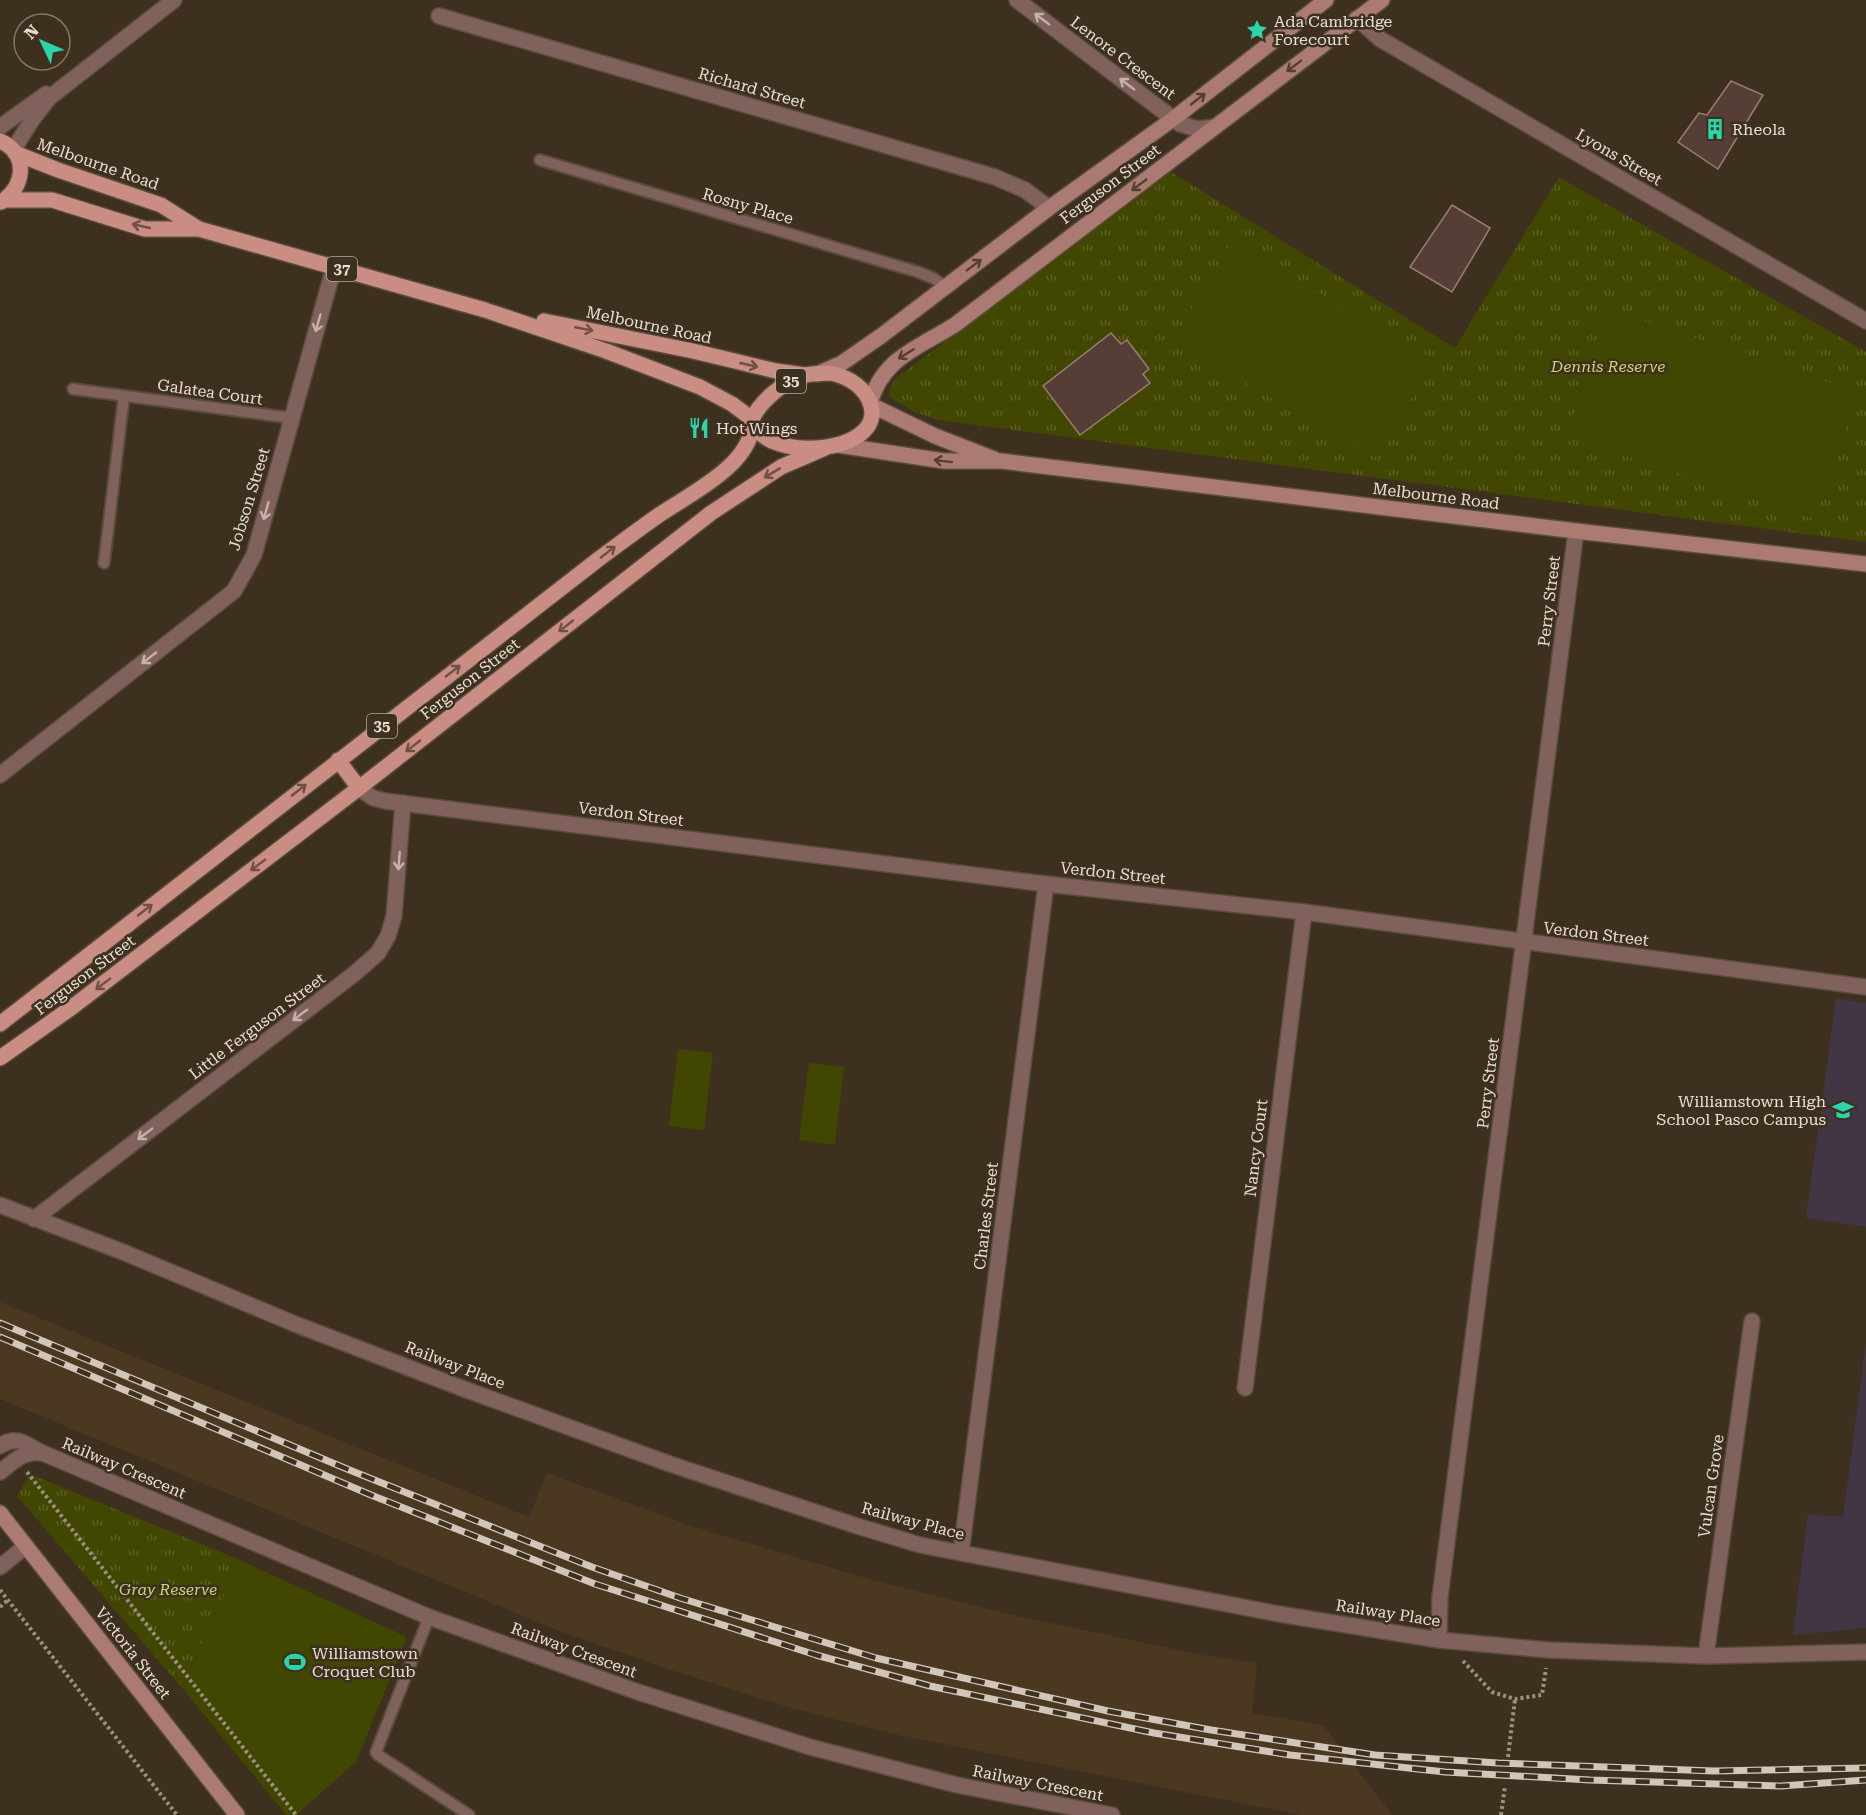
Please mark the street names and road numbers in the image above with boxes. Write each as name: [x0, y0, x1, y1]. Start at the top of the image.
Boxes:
street label: Lenore Crescent: [1067, 12, 1179, 104]
street label: Richard Street: [696, 64, 808, 112]
street label: Lyons Street: [1572, 125, 1666, 189]
street label: Melbourne Road: [34, 134, 162, 194]
street label: Ferguson Street: [1056, 140, 1164, 228]
street label: Rosny Place: [701, 184, 796, 228]
road number: 37: [327, 257, 357, 281]
street label: Melbourne Road: [585, 302, 713, 348]
road number: 35: [776, 369, 806, 393]
street label: Galatea Court: [156, 375, 264, 409]
street label: Jobson Street: [224, 445, 274, 553]
street label: Melbourne Road: [1371, 479, 1501, 513]
street label: Perry Street: [1534, 554, 1564, 648]
street label: Ferguson Street: [417, 634, 523, 724]
road number: 35: [367, 714, 397, 738]
street label: Verdon Street: [577, 798, 685, 830]
street label: Verdon Street: [1059, 858, 1167, 888]
street label: Verdon Street: [1542, 918, 1650, 950]
street label: Ferguson Street: [31, 931, 139, 1019]
street label: Little Ferguson Street: [185, 969, 329, 1083]
street label: Perry Street: [1473, 1036, 1503, 1130]
street label: Nancy Court: [1241, 1098, 1271, 1198]
street label: Charles Street: [970, 1161, 1002, 1271]
street label: Railway Place: [402, 1337, 508, 1393]
street label: Railway Crescent: [59, 1433, 189, 1503]
street label: Vulcan Grove: [1694, 1433, 1728, 1539]
street label: Railway Place: [859, 1498, 967, 1544]
street label: Railway Place: [1334, 1595, 1442, 1631]
street label: Victoria Street: [91, 1603, 175, 1703]
street label: Railway Crescent: [508, 1618, 640, 1682]
street label: Railway Crescent: [971, 1761, 1105, 1805]

